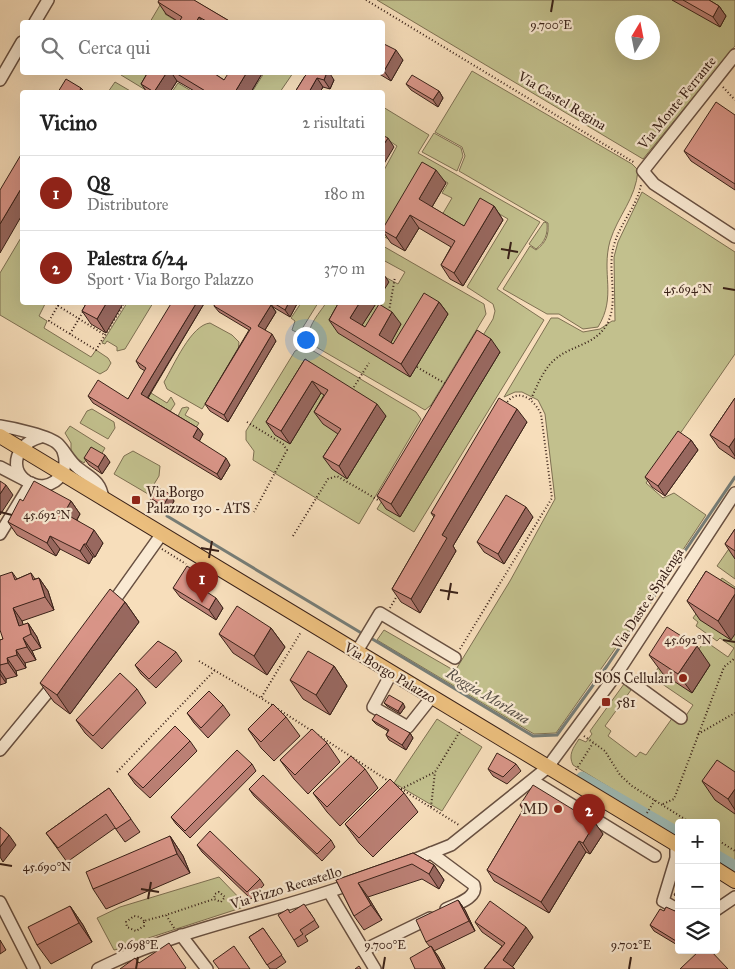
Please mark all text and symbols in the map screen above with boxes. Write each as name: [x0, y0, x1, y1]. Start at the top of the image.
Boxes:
north arrow: [615, 15, 660, 60]
text: 9.700°E: [530, 18, 572, 32]
search box: [20, 20, 385, 75]
icon: search: [38, 34, 66, 62]
text: Cerca qui: [78, 36, 150, 59]
street label: Via Monte Ferrante: [634, 53, 720, 154]
street label: Via Castel Regina: [514, 67, 609, 134]
text: Vicino: [40, 110, 97, 136]
text: 2 risultati: [302, 113, 365, 132]
text: Q8: [87, 172, 111, 195]
text: 1: [53, 184, 59, 203]
text: 180 m: [324, 184, 365, 203]
text: Distributore: [87, 195, 168, 214]
text: Palestra 6/24: [87, 247, 186, 270]
text: 2: [52, 259, 60, 278]
text: 370 m: [324, 259, 365, 278]
text: Sport · Via Borgo Palazzo: [87, 270, 254, 289]
text: 45.694°N: [664, 282, 712, 296]
your location: [293, 327, 319, 353]
place label: Via Borgo Palazzo 130 - ATS: [145, 484, 250, 517]
marker: Via Borgo Palazzo 130 - ATS: [130, 494, 142, 506]
text: 45.692°N: [23, 508, 71, 522]
street label: Via Daste e Spalenga: [608, 545, 687, 654]
pin: 1: [186, 562, 218, 603]
text: 45.692°N: [664, 633, 712, 647]
street label: Via Borgo Palazzo: [340, 638, 439, 707]
water label: Roggia Morlana: [442, 663, 533, 728]
place label: SOS Cellulari: [594, 670, 673, 687]
marker: SOS Cellulari: [677, 672, 689, 684]
place label: 581: [616, 694, 636, 711]
marker: 581: [600, 696, 612, 708]
pin: 2: [573, 794, 605, 835]
place label: MD: [523, 801, 548, 818]
marker: MD: [552, 803, 564, 815]
map controls: [675, 819, 720, 954]
button: +: [675, 819, 720, 864]
text: 45.690°N: [23, 860, 71, 874]
street label: Via Pizzo Recastello: [227, 863, 344, 913]
button: −: [675, 864, 720, 909]
button: layers: [675, 909, 720, 954]
text: 9.698°E: [118, 938, 159, 952]
text: 9.700°E: [364, 938, 406, 952]
text: 9.702°E: [611, 938, 652, 952]

